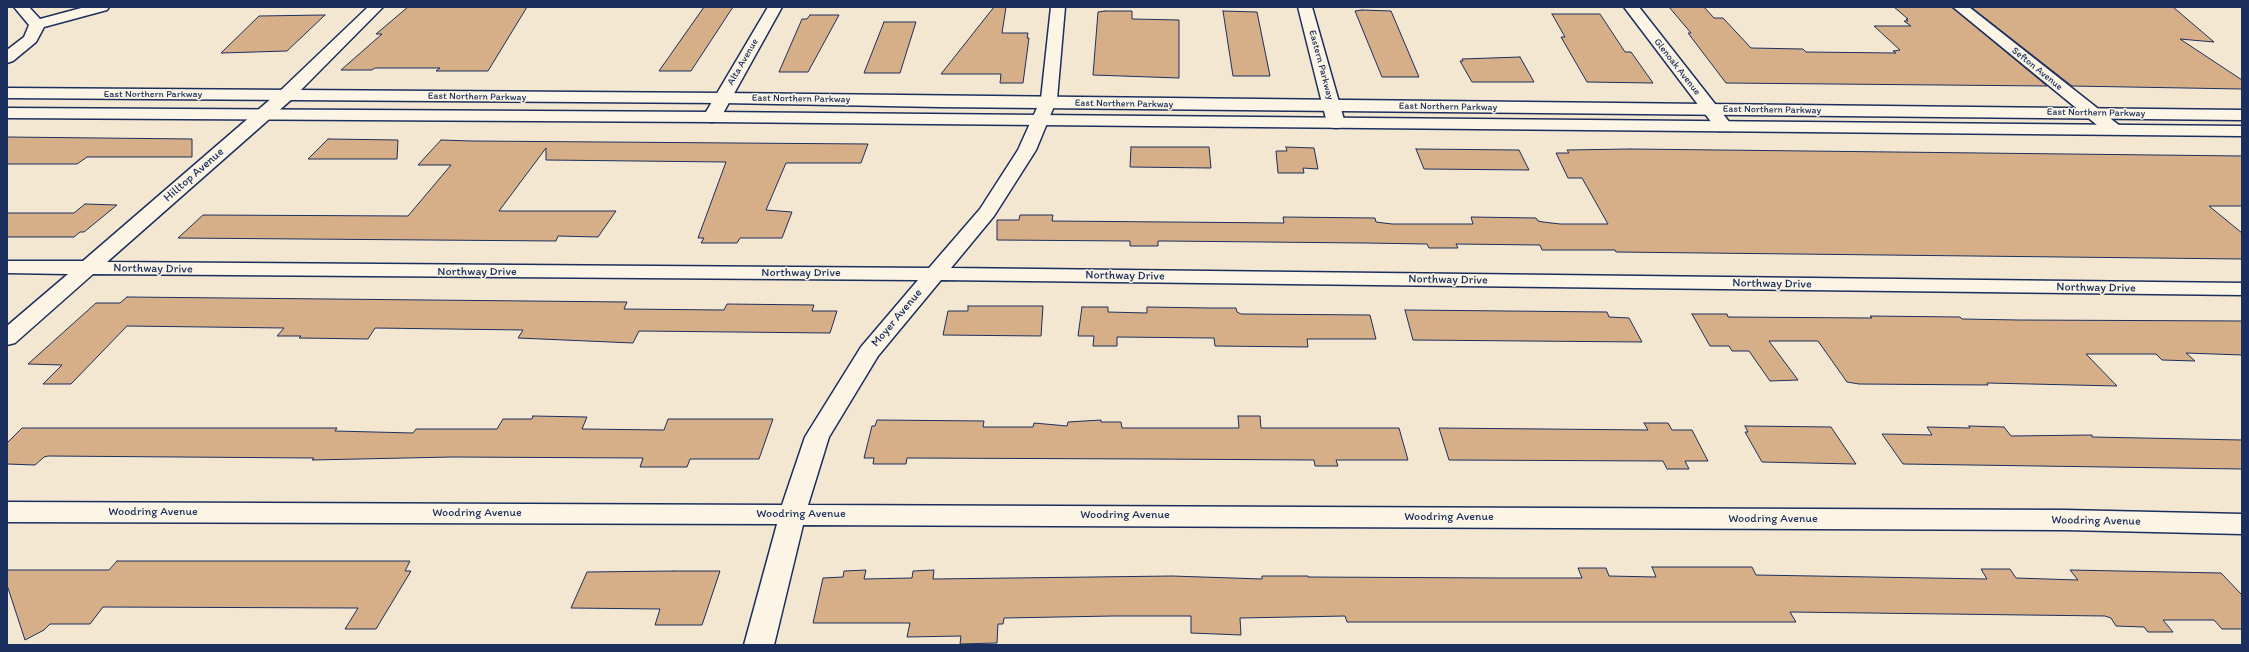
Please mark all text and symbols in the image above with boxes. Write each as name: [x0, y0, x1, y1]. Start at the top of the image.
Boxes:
street label: Eastern Parkway: [1306, 29, 1336, 101]
street label: Glenoak Avenue: [1651, 36, 1703, 98]
street label: Alta Avenue: [725, 37, 761, 87]
street label: Sefton Avenue: [2009, 45, 2065, 93]
street label: East Northern Parkway: [104, 88, 202, 100]
street label: East Northern Parkway: [428, 90, 526, 104]
street label: East Northern Parkway: [752, 92, 850, 106]
street label: East Northern Parkway: [1075, 97, 1173, 111]
street label: East Northern Parkway: [1399, 100, 1497, 114]
street label: East Northern Parkway: [1723, 103, 1821, 117]
street label: East Northern Parkway: [2047, 106, 2145, 120]
street label: Hilltop Avenue: [161, 145, 227, 205]
street label: Northway Drive: [113, 261, 193, 277]
street label: Northway Drive: [437, 265, 517, 279]
street label: Northway Drive: [761, 266, 841, 280]
street label: Northway Drive: [1085, 268, 1165, 284]
street label: Northway Drive: [1408, 272, 1488, 288]
street label: Northway Drive: [1732, 276, 1812, 292]
street label: Northway Drive: [2056, 280, 2136, 296]
street label: Moyer Avenue: [868, 286, 926, 350]
street label: Woodring Avenue: [108, 505, 198, 519]
street label: Woodring Avenue: [432, 506, 522, 520]
street label: Woodring Avenue: [756, 507, 846, 521]
street label: Woodring Avenue: [1080, 508, 1170, 522]
street label: Woodring Avenue: [1404, 510, 1494, 524]
street label: Woodring Avenue: [1728, 512, 1818, 526]
street label: Woodring Avenue: [2051, 513, 2141, 529]

